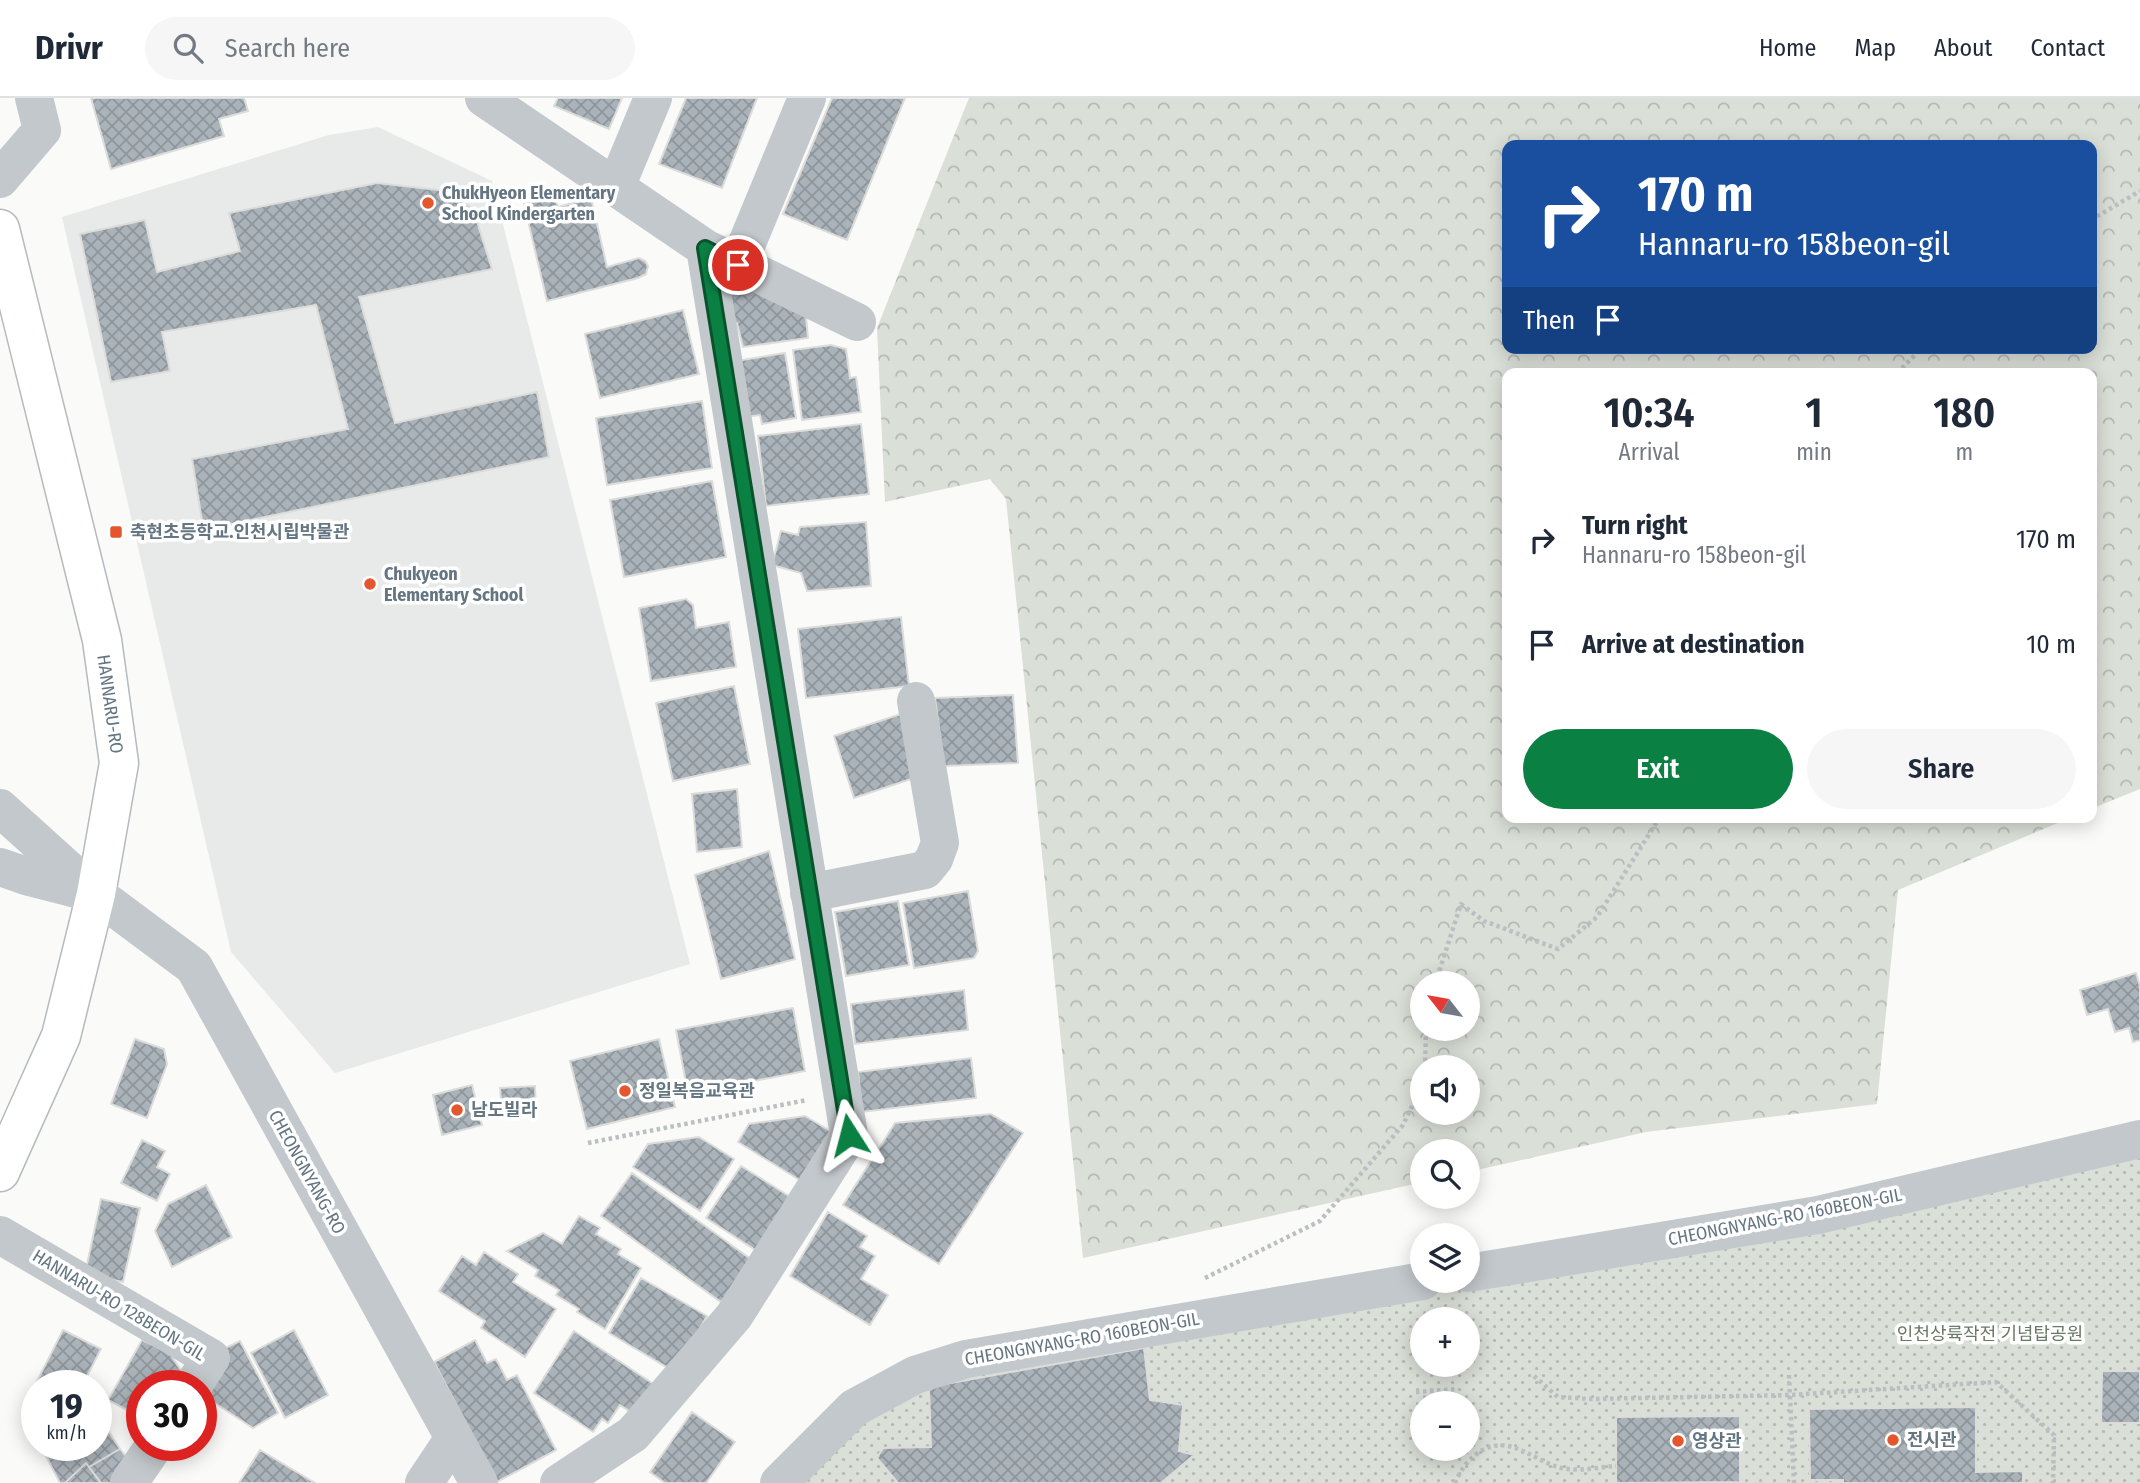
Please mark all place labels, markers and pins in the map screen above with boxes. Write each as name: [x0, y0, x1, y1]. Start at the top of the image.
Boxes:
place label: ChukHyeon Elementary School Kindergarten: [442, 182, 616, 225]
marker: ChukHyeon Elementary School Kindergarten: [420, 195, 436, 211]
pin: [708, 235, 768, 295]
place label: 축현초등학교.인천시립박물관: [130, 521, 350, 543]
marker: 축현초등학교.인천시립박물관: [108, 524, 124, 540]
place label: Chukyeon Elementary School: [384, 563, 523, 606]
marker: Chukyeon Elementary School: [362, 576, 378, 592]
place label: 정일복음교육관: [639, 1080, 755, 1102]
marker: 정일복음교육관: [617, 1083, 633, 1099]
place label: 남도빌라: [471, 1099, 538, 1121]
marker: 남도빌라: [449, 1102, 465, 1118]
place label: 전시관: [1907, 1429, 1957, 1451]
place label: 영상관: [1692, 1430, 1742, 1452]
marker: 전시관: [1885, 1432, 1901, 1448]
marker: 영상관: [1670, 1433, 1686, 1449]

